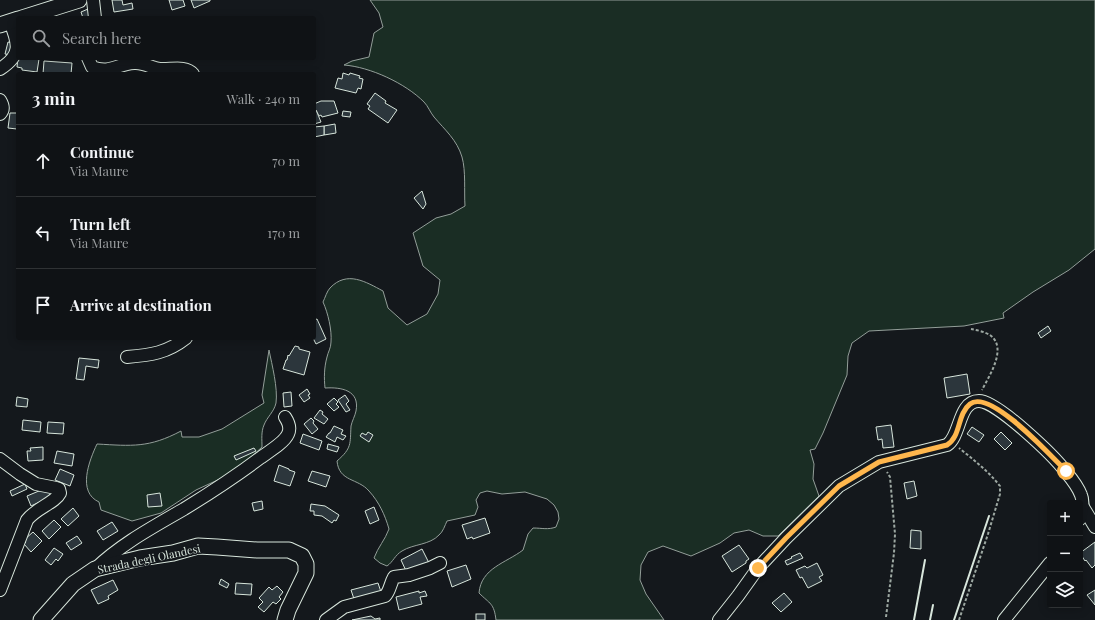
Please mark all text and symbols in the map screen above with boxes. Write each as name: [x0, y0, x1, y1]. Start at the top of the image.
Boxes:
search box: [16, 16, 316, 60]
icon: search: [30, 27, 52, 49]
text: Search here: [62, 28, 141, 48]
text: 3 min: [32, 87, 75, 109]
text: Walk · 240 m: [227, 90, 300, 107]
text: Continue: [70, 142, 134, 162]
icon: ahead: [32, 150, 54, 172]
text: 70 m: [272, 152, 300, 169]
text: Via Maure: [70, 162, 129, 179]
text: Turn left: [70, 214, 131, 234]
icon: left: [32, 222, 54, 244]
text: 170 m: [267, 224, 300, 241]
text: Via Maure: [70, 234, 129, 251]
icon: arrive: [32, 294, 54, 316]
text: Arrive at destination: [70, 295, 212, 315]
route start: [1057, 462, 1075, 480]
map controls: [1047, 500, 1083, 608]
button: +: [1047, 500, 1083, 536]
button: −: [1047, 536, 1083, 572]
street label: Strada degli Olandesi: [96, 540, 202, 577]
route end: [749, 559, 767, 577]
button: layers: [1047, 572, 1083, 608]

